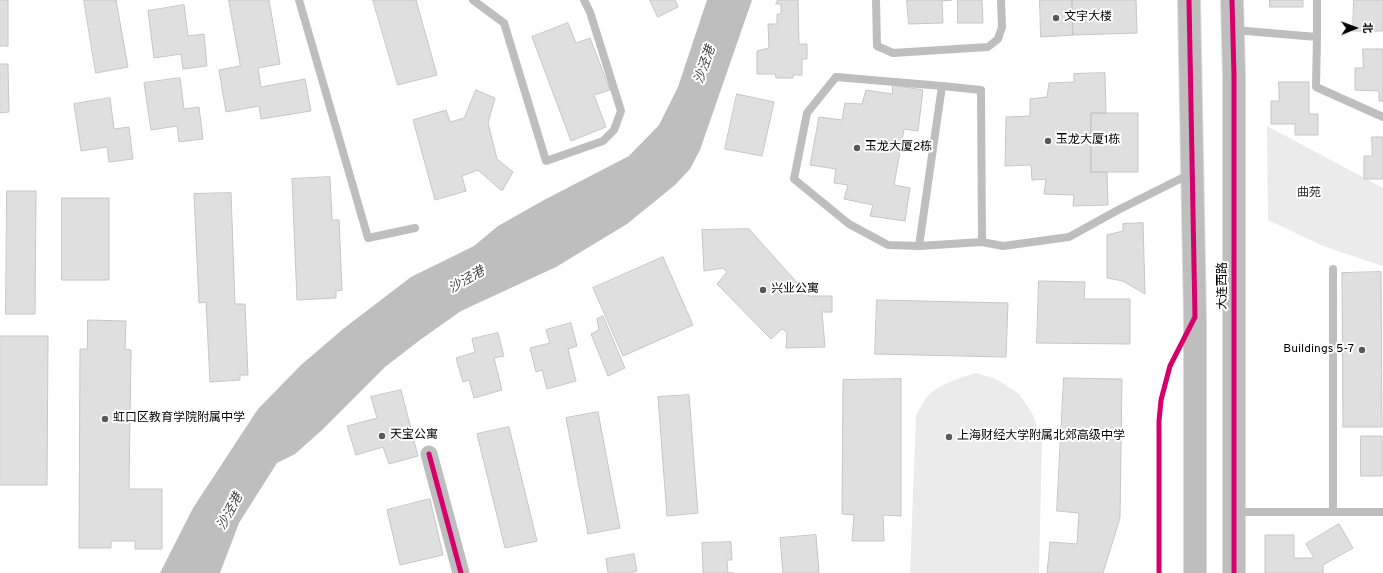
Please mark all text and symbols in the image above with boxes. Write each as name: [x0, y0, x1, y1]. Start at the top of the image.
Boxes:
north arrow: [1335, 8, 1375, 48]
place label: 文宇大楼: [1064, 11, 1112, 25]
marker: 文宇大楼: [1051, 13, 1061, 23]
text: 北: [1360, 22, 1374, 33]
water label: 沙泾港: [692, 44, 720, 86]
place label: 玉龙大厦1栋: [1056, 134, 1120, 148]
marker: 玉龙大厦1栋: [1043, 136, 1053, 146]
place label: 玉龙大厦2栋: [865, 141, 932, 155]
marker: 玉龙大厦2栋: [852, 143, 862, 153]
park label: 曲苑: [1297, 187, 1321, 201]
street label: 大连西路: [1217, 262, 1231, 310]
water label: 沙泾港: [446, 264, 488, 298]
place label: 兴业公寓: [771, 283, 819, 297]
marker: 兴业公寓: [758, 285, 768, 295]
place label: Buildings 5-7: [1283, 343, 1354, 357]
marker: Buildings 5-7: [1357, 345, 1367, 355]
place label: 虹口区教育学院附属中学: [113, 412, 245, 426]
marker: 虹口区教育学院附属中学: [100, 414, 110, 424]
place label: 天宝公寓: [390, 429, 438, 443]
place label: 上海财经大学附属北郊高级中学: [957, 430, 1125, 444]
marker: 天宝公寓: [377, 431, 387, 441]
marker: 上海财经大学附属北郊高级中学: [944, 432, 954, 442]
water label: 沙泾港: [215, 491, 247, 533]

